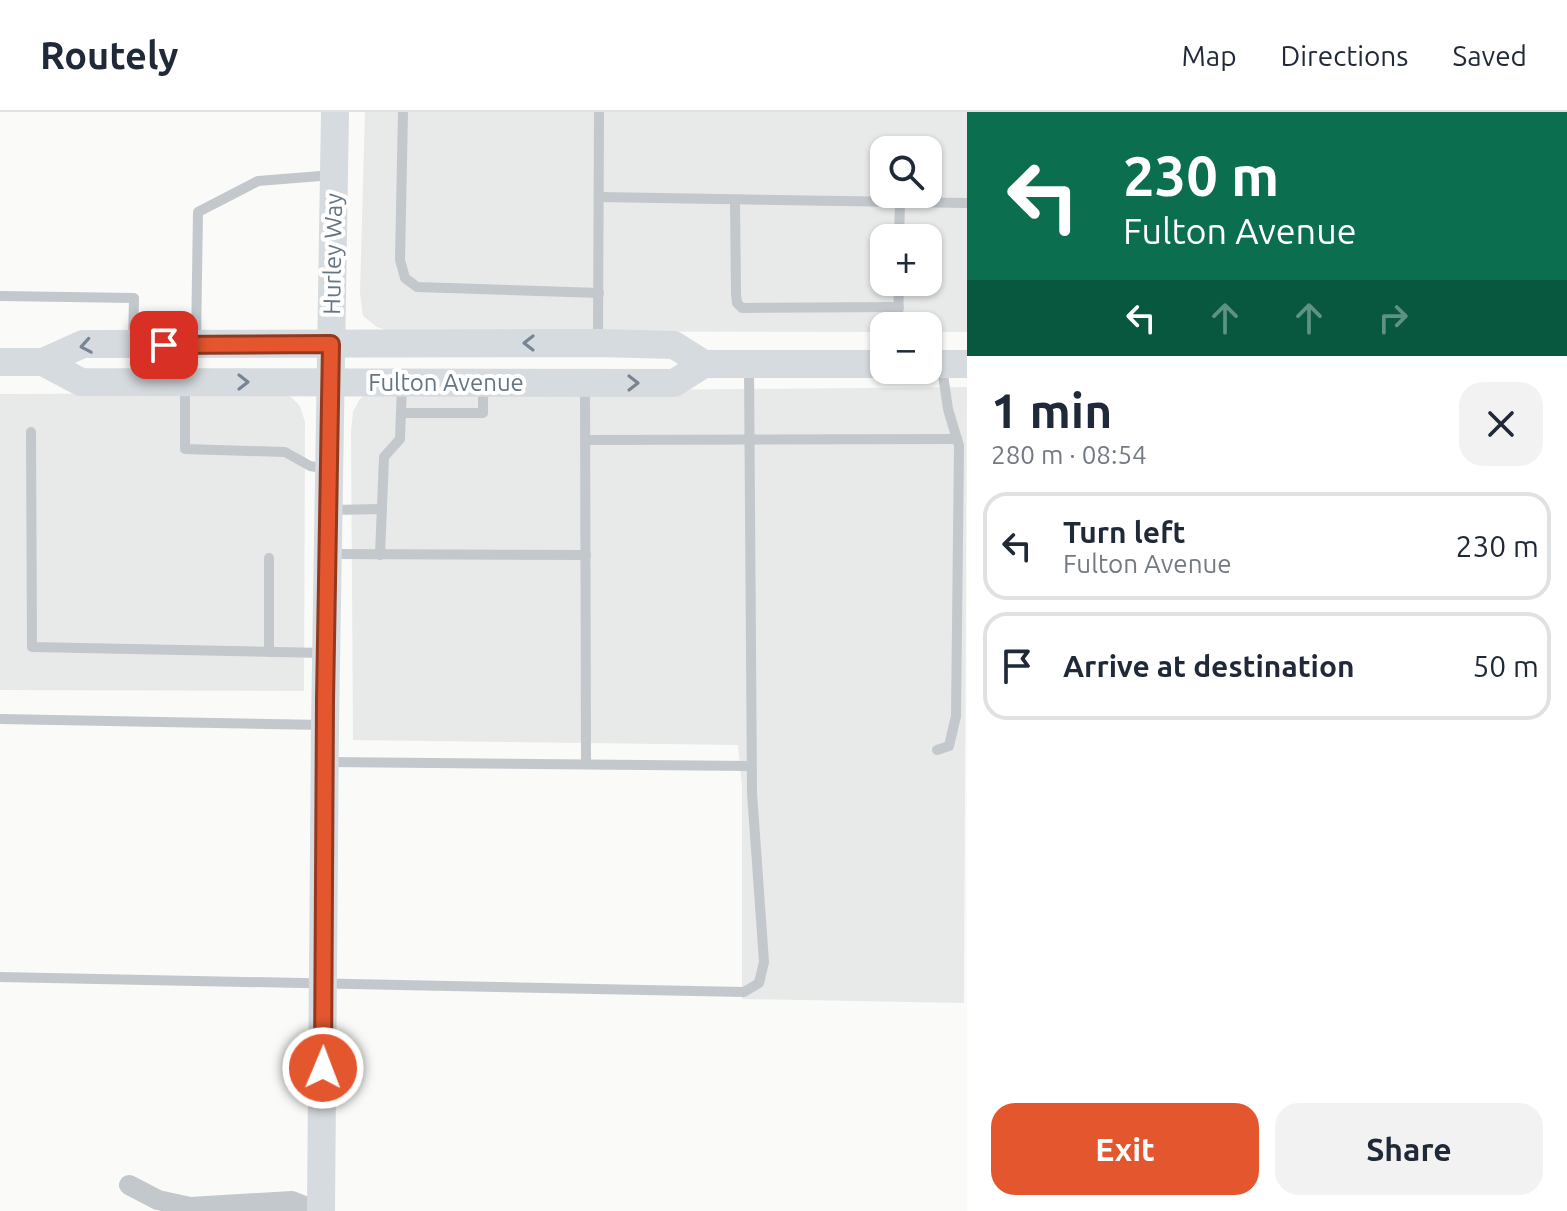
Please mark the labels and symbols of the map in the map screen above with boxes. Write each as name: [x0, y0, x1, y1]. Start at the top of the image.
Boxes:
street label: Hurley Way: [318, 192, 347, 315]
pin: [130, 311, 198, 379]
one-way arrow: [522, 334, 535, 352]
one-way arrow: [79, 337, 92, 354]
street label: Fulton Avenue: [368, 369, 524, 396]
one-way arrow: [237, 373, 250, 391]
one-way arrow: [627, 374, 640, 392]
position arrow: [281, 1026, 365, 1110]

